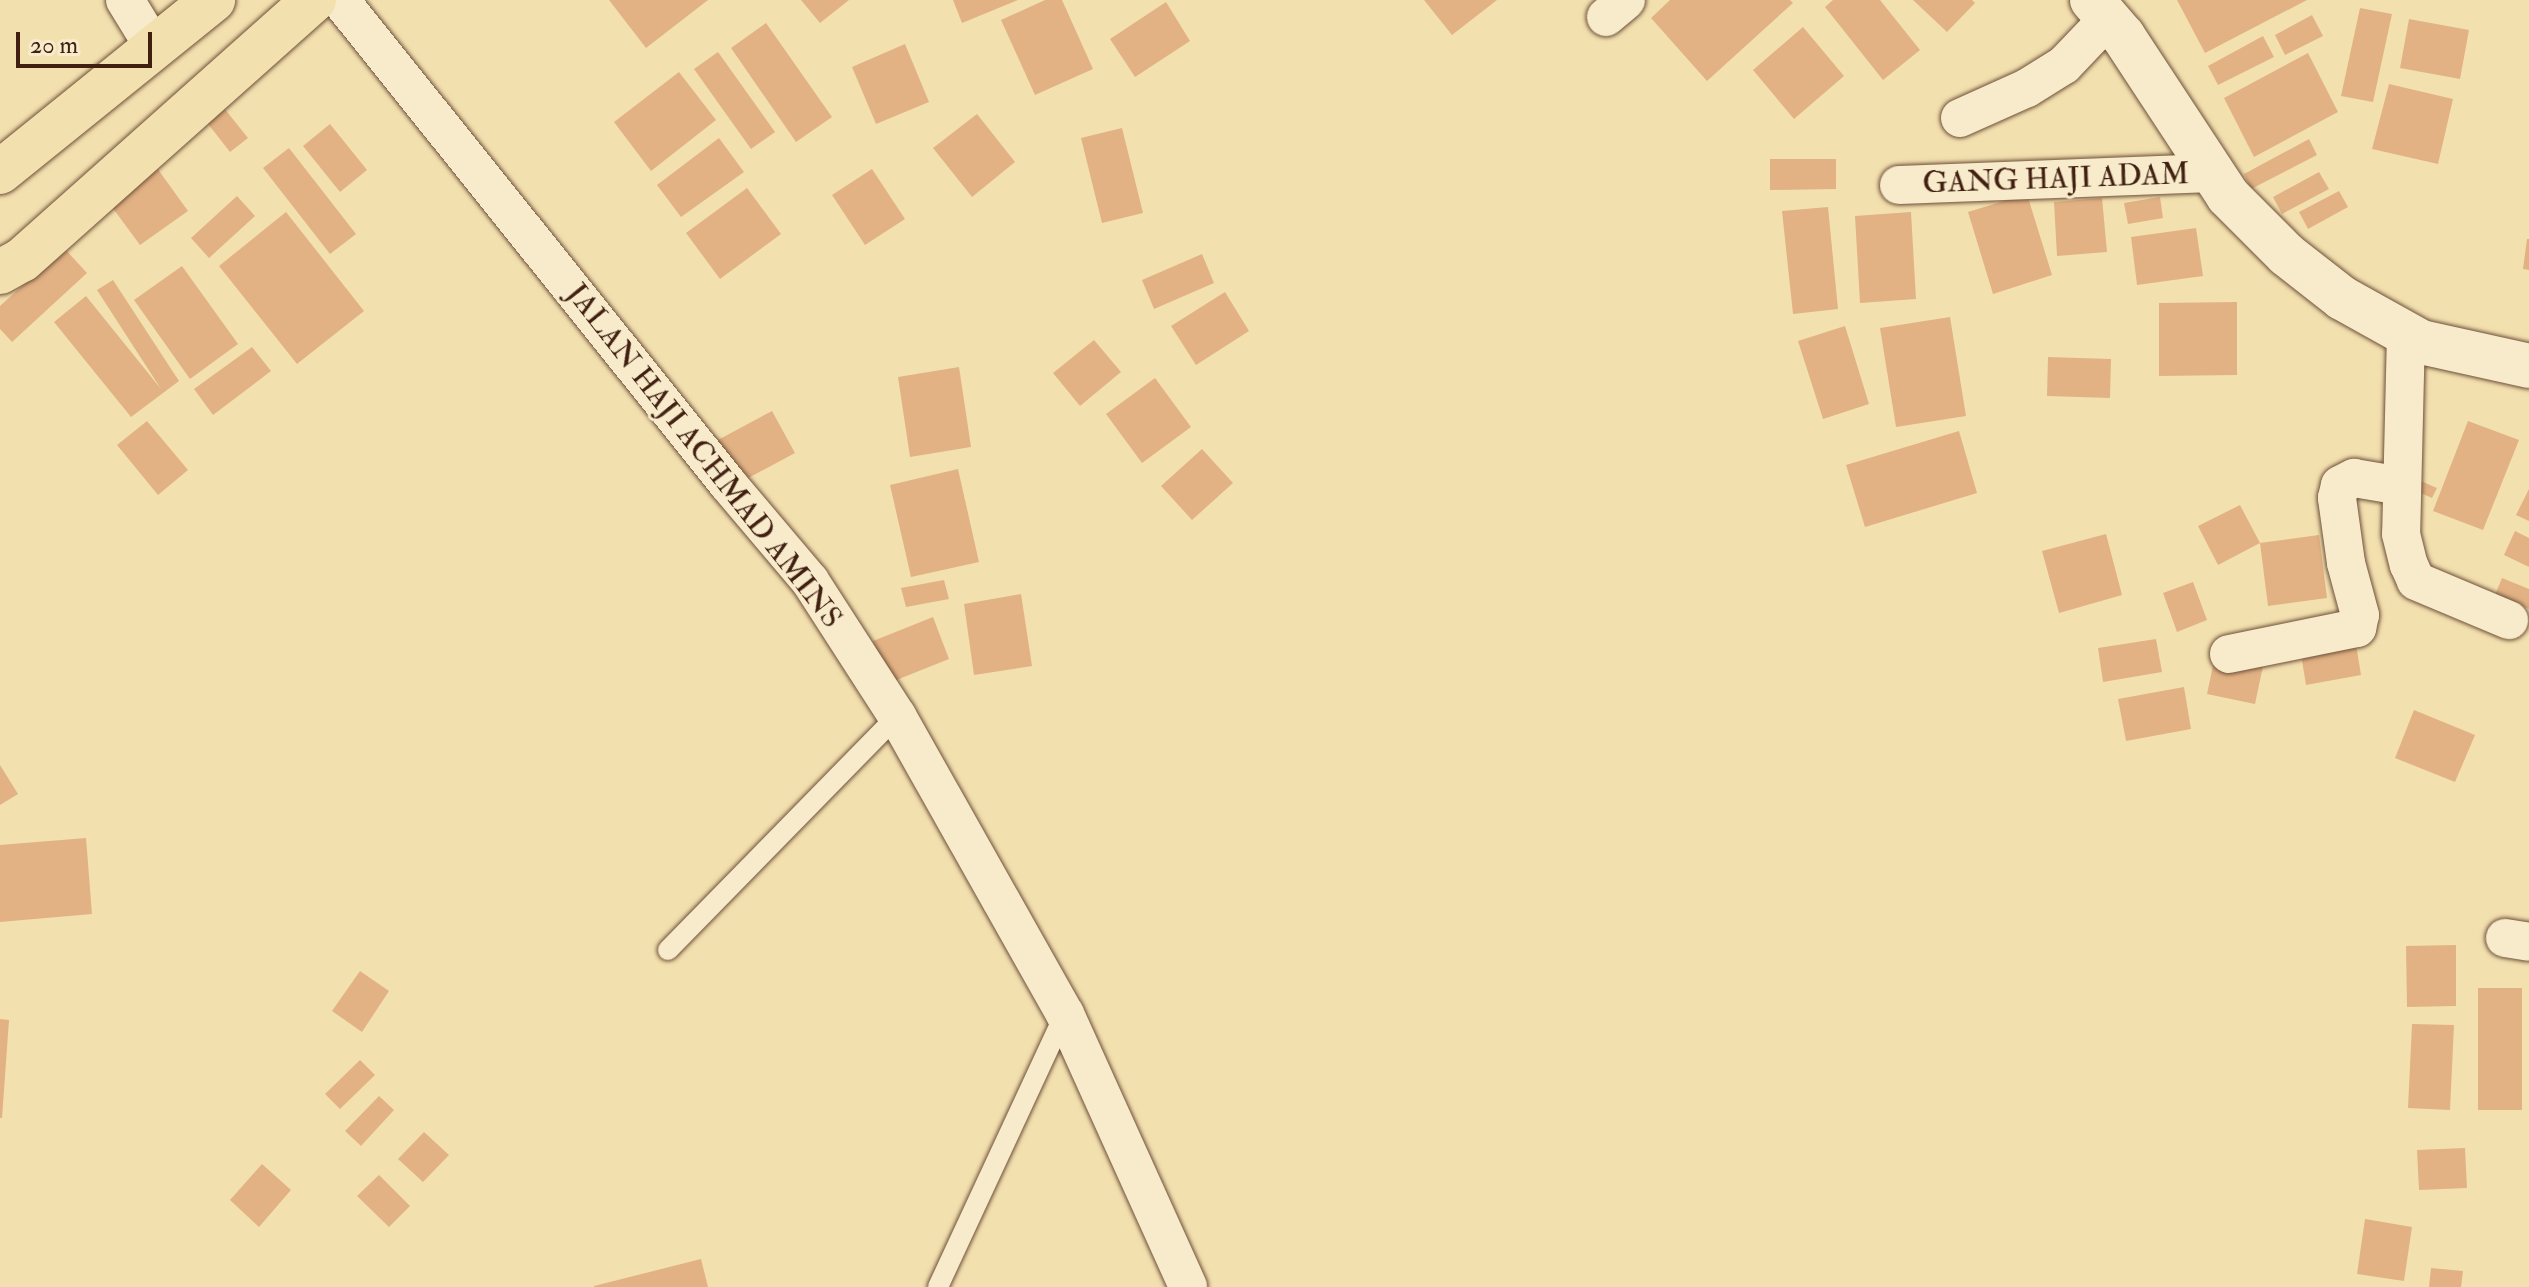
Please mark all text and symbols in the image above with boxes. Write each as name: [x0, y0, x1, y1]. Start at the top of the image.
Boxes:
scale bar: [20, 16, 156, 66]
text: 20 m: [30, 30, 78, 61]
street label: GANG HAJI ADAM: [1922, 156, 2190, 202]
street label: JALAN HAJI ACHMAD AMINS: [558, 277, 850, 635]

